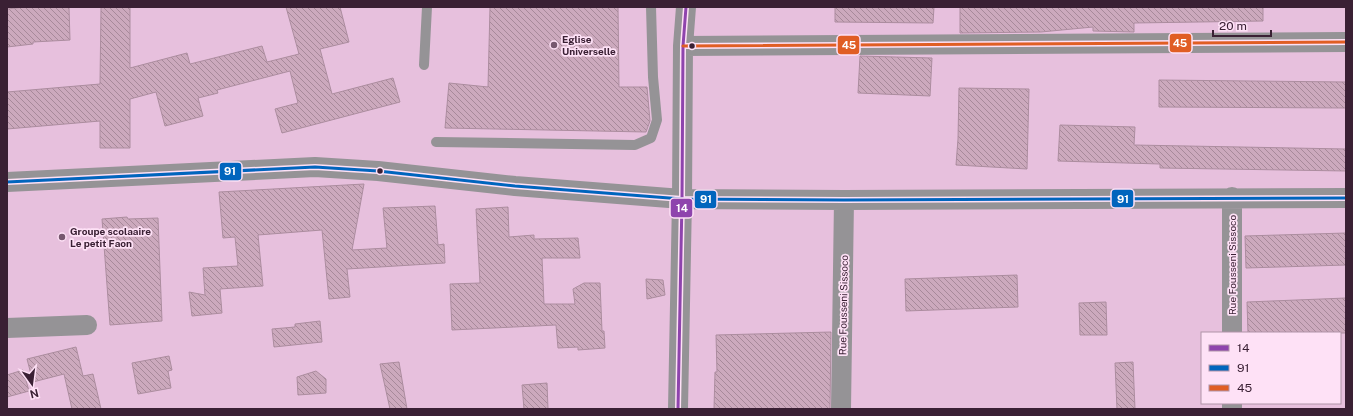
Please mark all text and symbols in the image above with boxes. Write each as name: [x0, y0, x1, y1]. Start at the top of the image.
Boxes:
scale bar: [1213, 12, 1271, 38]
text: 20 m: [1219, 19, 1247, 33]
place label: Eglise Universelle: [562, 33, 616, 57]
line badge: 45: [1169, 33, 1192, 53]
line badge: 45: [837, 35, 860, 55]
text: 45: [1173, 37, 1187, 49]
text: 45: [842, 39, 856, 51]
marker: Eglise Universelle: [549, 40, 559, 50]
unlabelled marker: [687, 41, 697, 51]
line badge: 91: [219, 162, 242, 181]
text: 91: [224, 165, 236, 177]
unlabelled marker: [375, 166, 385, 176]
line badge: 91: [1111, 189, 1134, 208]
line badge: 91: [694, 190, 717, 209]
text: 91: [700, 193, 712, 205]
text: 91: [1117, 193, 1129, 205]
line badge: 14: [670, 198, 693, 218]
text: 14: [676, 202, 688, 214]
street label: Rue Fousseni Sissoco: [1226, 215, 1238, 315]
place label: Groupe scolaaire Le petit Faon: [70, 225, 151, 249]
marker: Groupe scolaaire Le petit Faon: [57, 232, 67, 242]
street label: Rue Fousseni Sissoco: [836, 254, 850, 355]
legend: [1201, 332, 1341, 404]
text: 14: [1237, 341, 1250, 355]
text: 91: [1237, 361, 1249, 375]
north arrow: [12, 364, 52, 404]
text: 45: [1237, 381, 1252, 395]
text: N: [29, 387, 40, 401]

